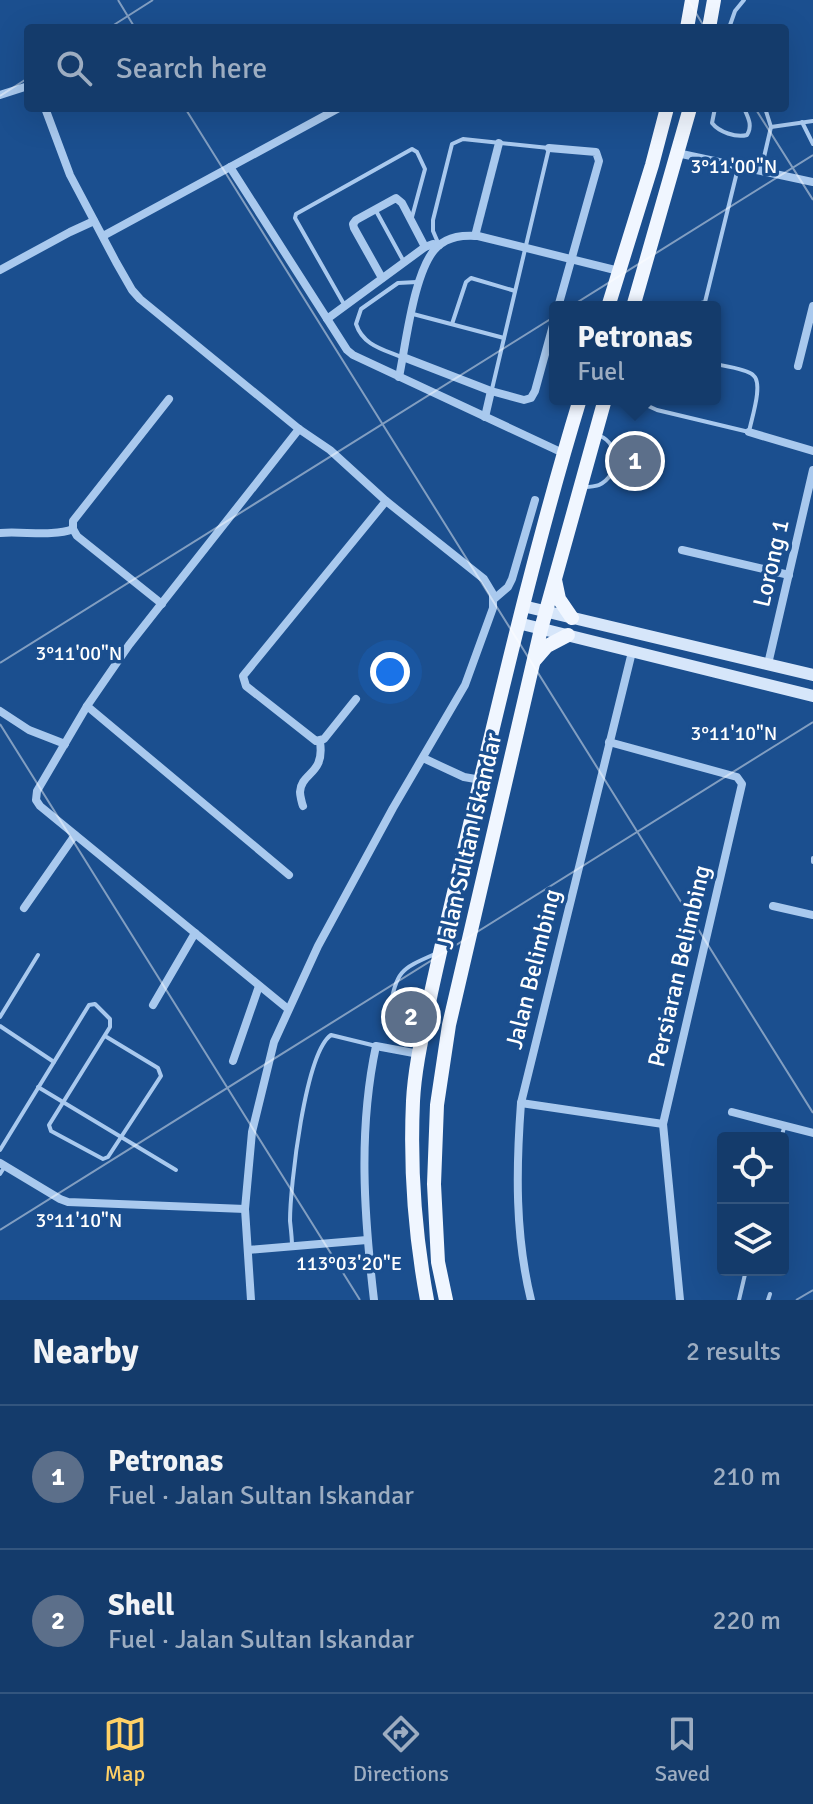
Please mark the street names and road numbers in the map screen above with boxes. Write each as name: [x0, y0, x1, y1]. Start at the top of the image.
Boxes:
street label: Lorong 1: [746, 516, 796, 610]
street label: Jalan Sultan Iskandar: [430, 730, 508, 952]
street label: Persiaran Belimbing: [641, 862, 717, 1070]
street label: Jalan Belimbing: [499, 886, 567, 1052]

